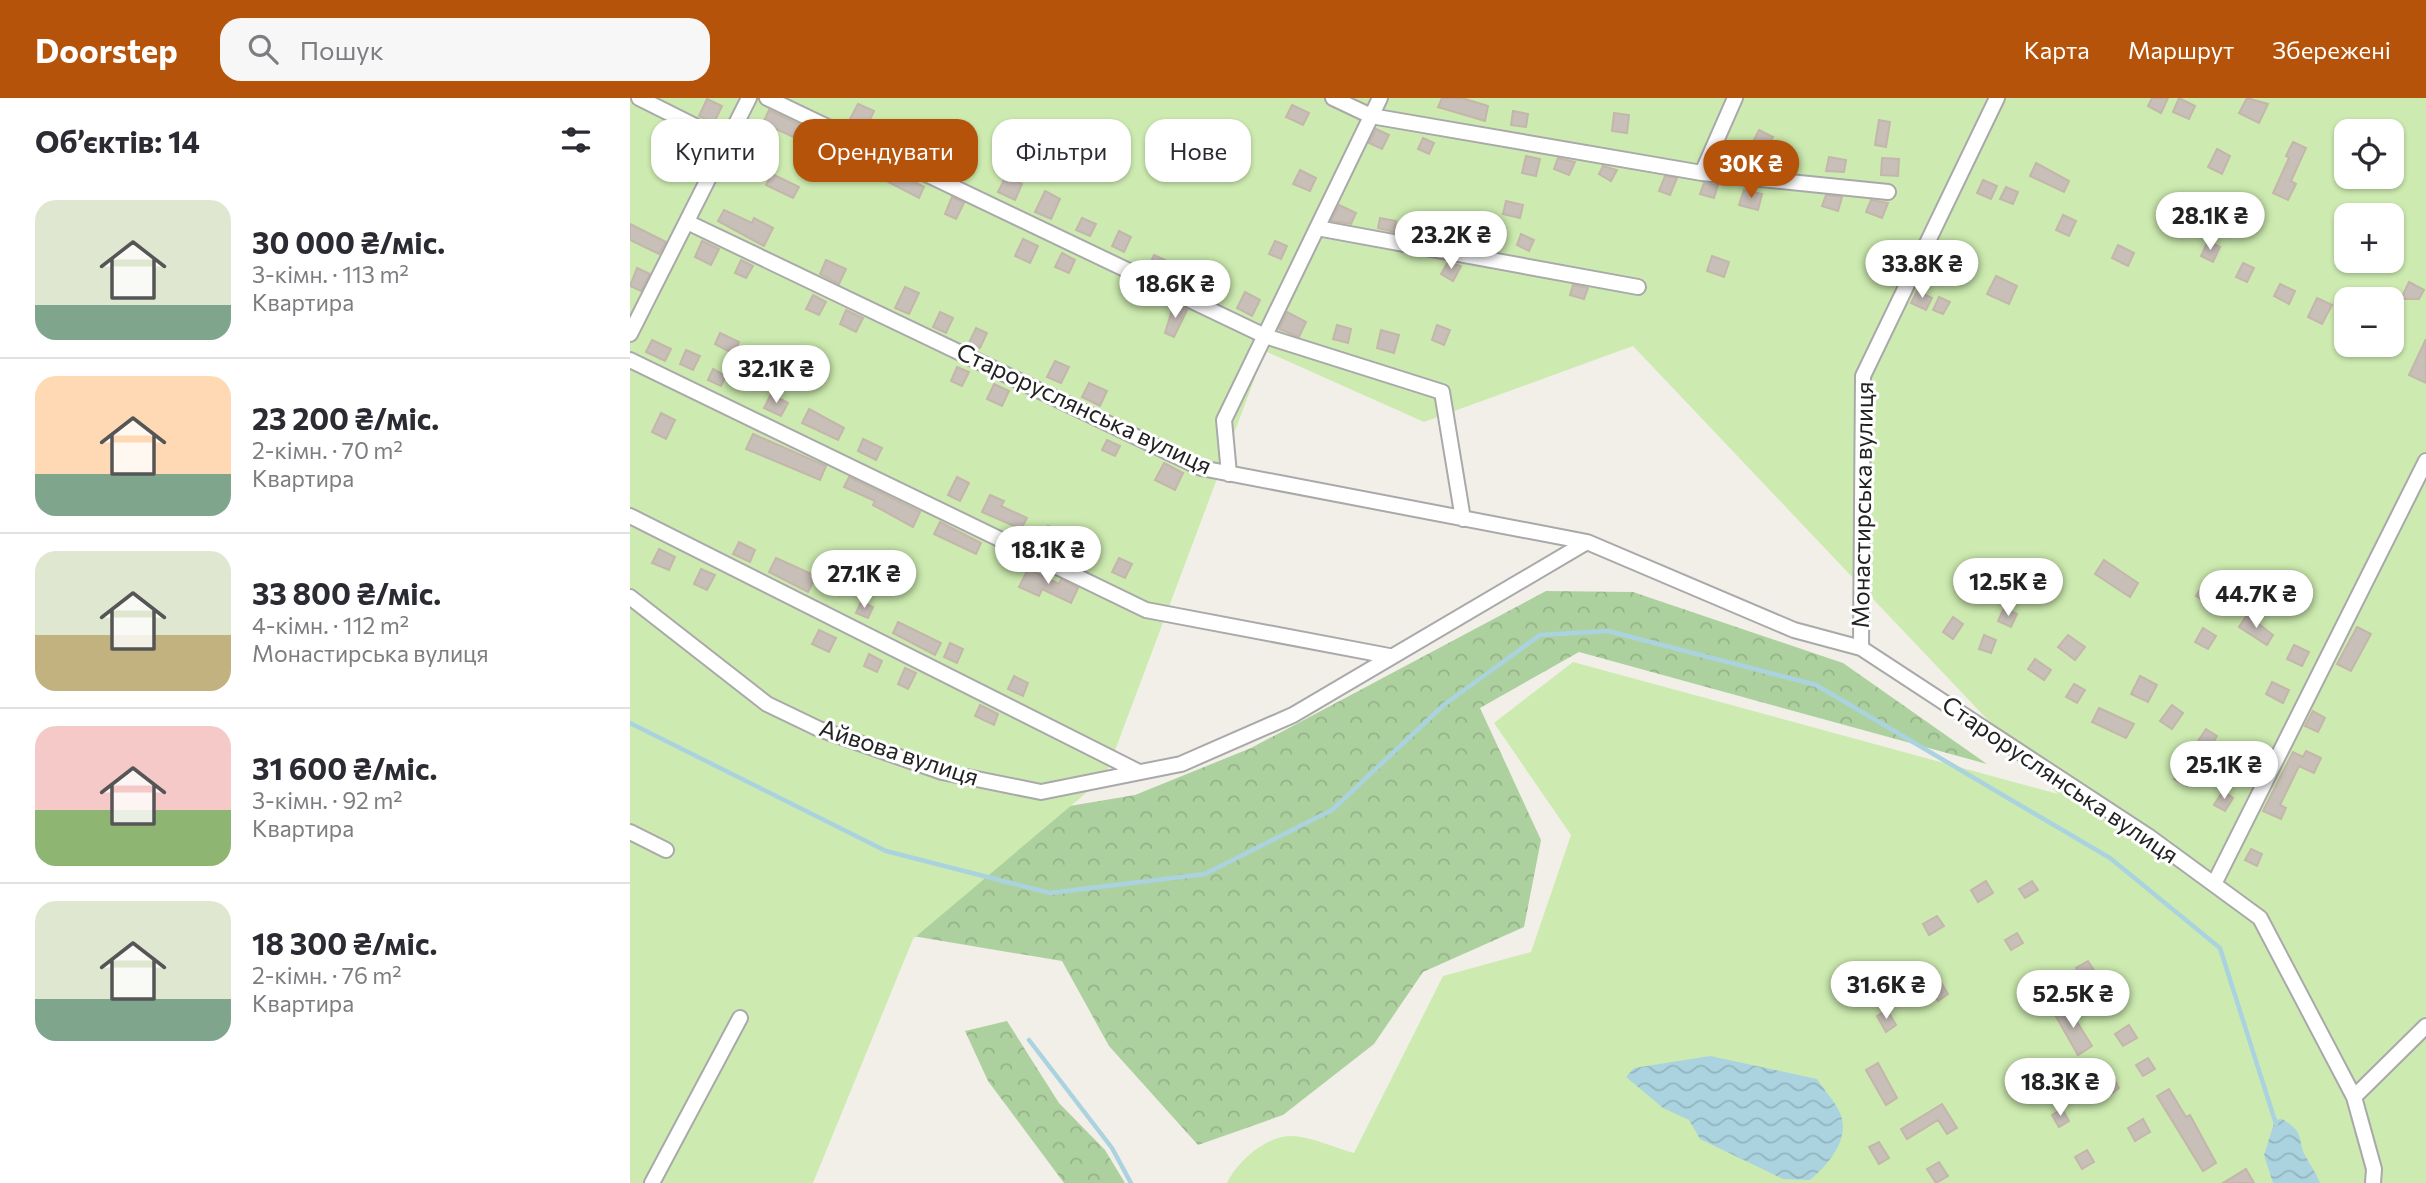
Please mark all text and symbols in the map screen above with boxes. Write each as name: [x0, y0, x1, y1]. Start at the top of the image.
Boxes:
search box: [220, 18, 710, 81]
text: Doorstep: [35, 29, 178, 70]
icon: search: [244, 30, 282, 68]
text: Пошук: [300, 34, 384, 65]
text: Карта: [2024, 35, 2090, 64]
text: Маршрут: [2128, 35, 2234, 64]
text: Збережені: [2272, 35, 2391, 64]
chip: Купити: [651, 119, 779, 182]
chip: Орендувати: [793, 119, 978, 182]
chip: Фільтри: [992, 119, 1131, 182]
chip: Нове: [1145, 119, 1251, 182]
map controls: [2334, 119, 2404, 357]
button: locate: [2334, 119, 2404, 189]
icon: filters: [557, 121, 595, 159]
text: Об’єктів: 14: [35, 122, 200, 159]
pin: 30K ₴: [1702, 140, 1800, 200]
text: 30K ₴: [1719, 149, 1783, 177]
pin: 28.1K ₴: [2145, 192, 2275, 252]
text: 28.1K ₴: [2172, 201, 2248, 229]
button: +: [2334, 203, 2404, 273]
pin: 23.2K ₴: [1386, 212, 1516, 271]
text: 23.2K ₴: [1411, 220, 1491, 248]
text: 30 000 ₴/міс.: [252, 223, 445, 260]
icon: home: [91, 228, 175, 312]
pin: 33.8K ₴: [1857, 240, 1987, 300]
text: 33.8K ₴: [1881, 249, 1963, 277]
text: 3-кімн. · 113 m²: [252, 260, 409, 288]
pin: 18.6K ₴: [1110, 260, 1240, 320]
text: 18.6K ₴: [1135, 269, 1215, 297]
button: −: [2334, 287, 2404, 357]
text: Квартира: [252, 288, 354, 316]
street label: Староруслянська вулиця: [952, 336, 1217, 480]
pin: 32.1K ₴: [711, 345, 841, 405]
text: 32.1K ₴: [738, 354, 814, 382]
street label: Монастирська вулиця: [1845, 381, 1878, 629]
text: 23 200 ₴/міс.: [252, 399, 439, 436]
icon: home: [91, 404, 175, 488]
text: 2-кімн. · 70 m²: [252, 436, 403, 464]
text: Квартира: [252, 464, 354, 492]
pin: 18.1K ₴: [983, 526, 1113, 586]
text: 18.1K ₴: [1011, 535, 1085, 563]
pin: 27.1K ₴: [799, 550, 929, 610]
text: 27.1K ₴: [827, 559, 901, 587]
pin: 12.5K ₴: [1943, 559, 2073, 618]
text: 12.5K ₴: [1969, 567, 2047, 595]
pin: 44.7K ₴: [2191, 570, 2321, 630]
text: 33 800 ₴/міс.: [252, 574, 441, 611]
icon: home: [91, 579, 175, 663]
text: 44.7K ₴: [2215, 579, 2297, 607]
text: 4-кімн. · 112 m²: [252, 611, 409, 639]
text: Монастирська вулиця: [252, 639, 489, 667]
street label: Староруслянська вулиця: [1937, 689, 2184, 869]
street label: Айвова вулиця: [816, 712, 983, 791]
pin: 25.1K ₴: [2159, 742, 2289, 801]
text: 31 600 ₴/міс.: [252, 749, 437, 786]
text: 25.1K ₴: [2186, 750, 2262, 778]
icon: home: [91, 754, 175, 838]
text: 3-кімн. · 92 m²: [252, 786, 403, 814]
text: Квартира: [252, 814, 354, 842]
text: 18 300 ₴/міс.: [252, 924, 437, 961]
icon: home: [91, 929, 175, 1013]
text: 2-кімн. · 76 m²: [252, 961, 402, 989]
pin: 31.6K ₴: [1821, 962, 1951, 1021]
text: 31.6K ₴: [1847, 970, 1925, 998]
pin: 52.5K ₴: [2008, 970, 2138, 1030]
text: 52.5K ₴: [2033, 979, 2113, 1007]
text: Квартира: [252, 989, 354, 1017]
pin: 18.3K ₴: [1995, 1058, 2125, 1118]
text: 18.3K ₴: [2021, 1067, 2099, 1095]

